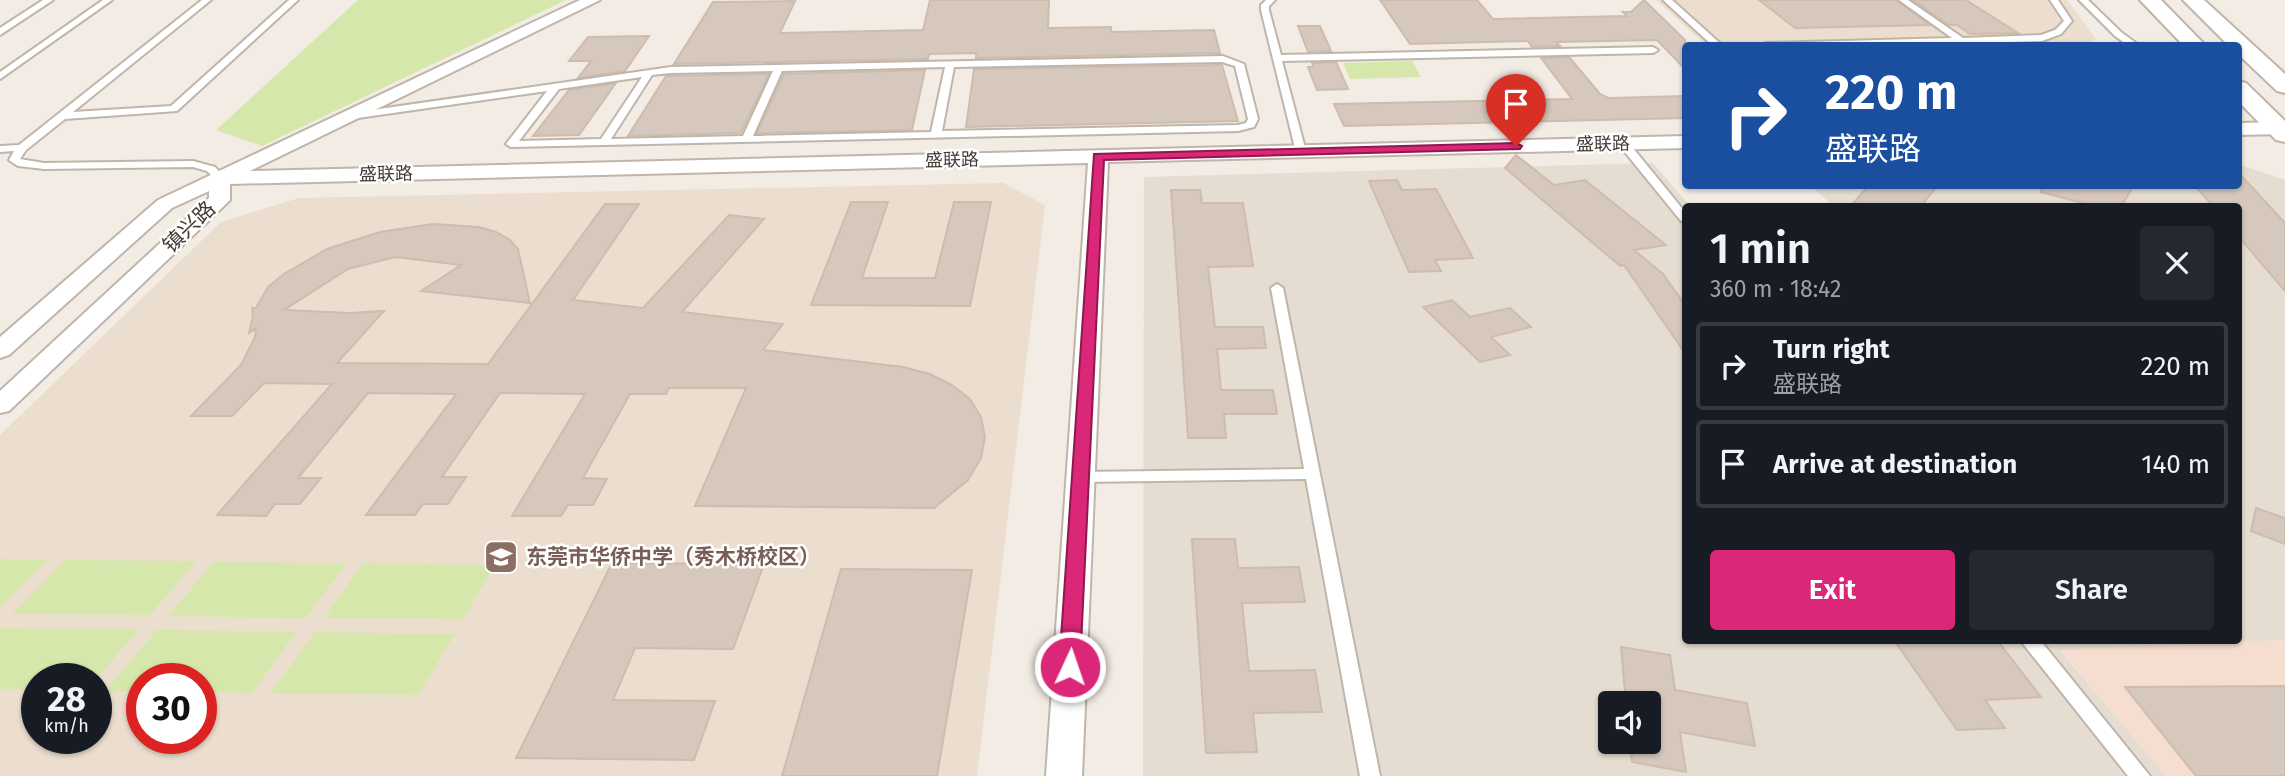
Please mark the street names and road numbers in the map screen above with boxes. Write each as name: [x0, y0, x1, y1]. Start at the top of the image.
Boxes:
street label: 盛联路: [1576, 133, 1630, 155]
street label: 盛联路: [925, 149, 979, 171]
street label: 盛联路: [359, 163, 413, 185]
street label: 镇兴路: [157, 196, 221, 258]

